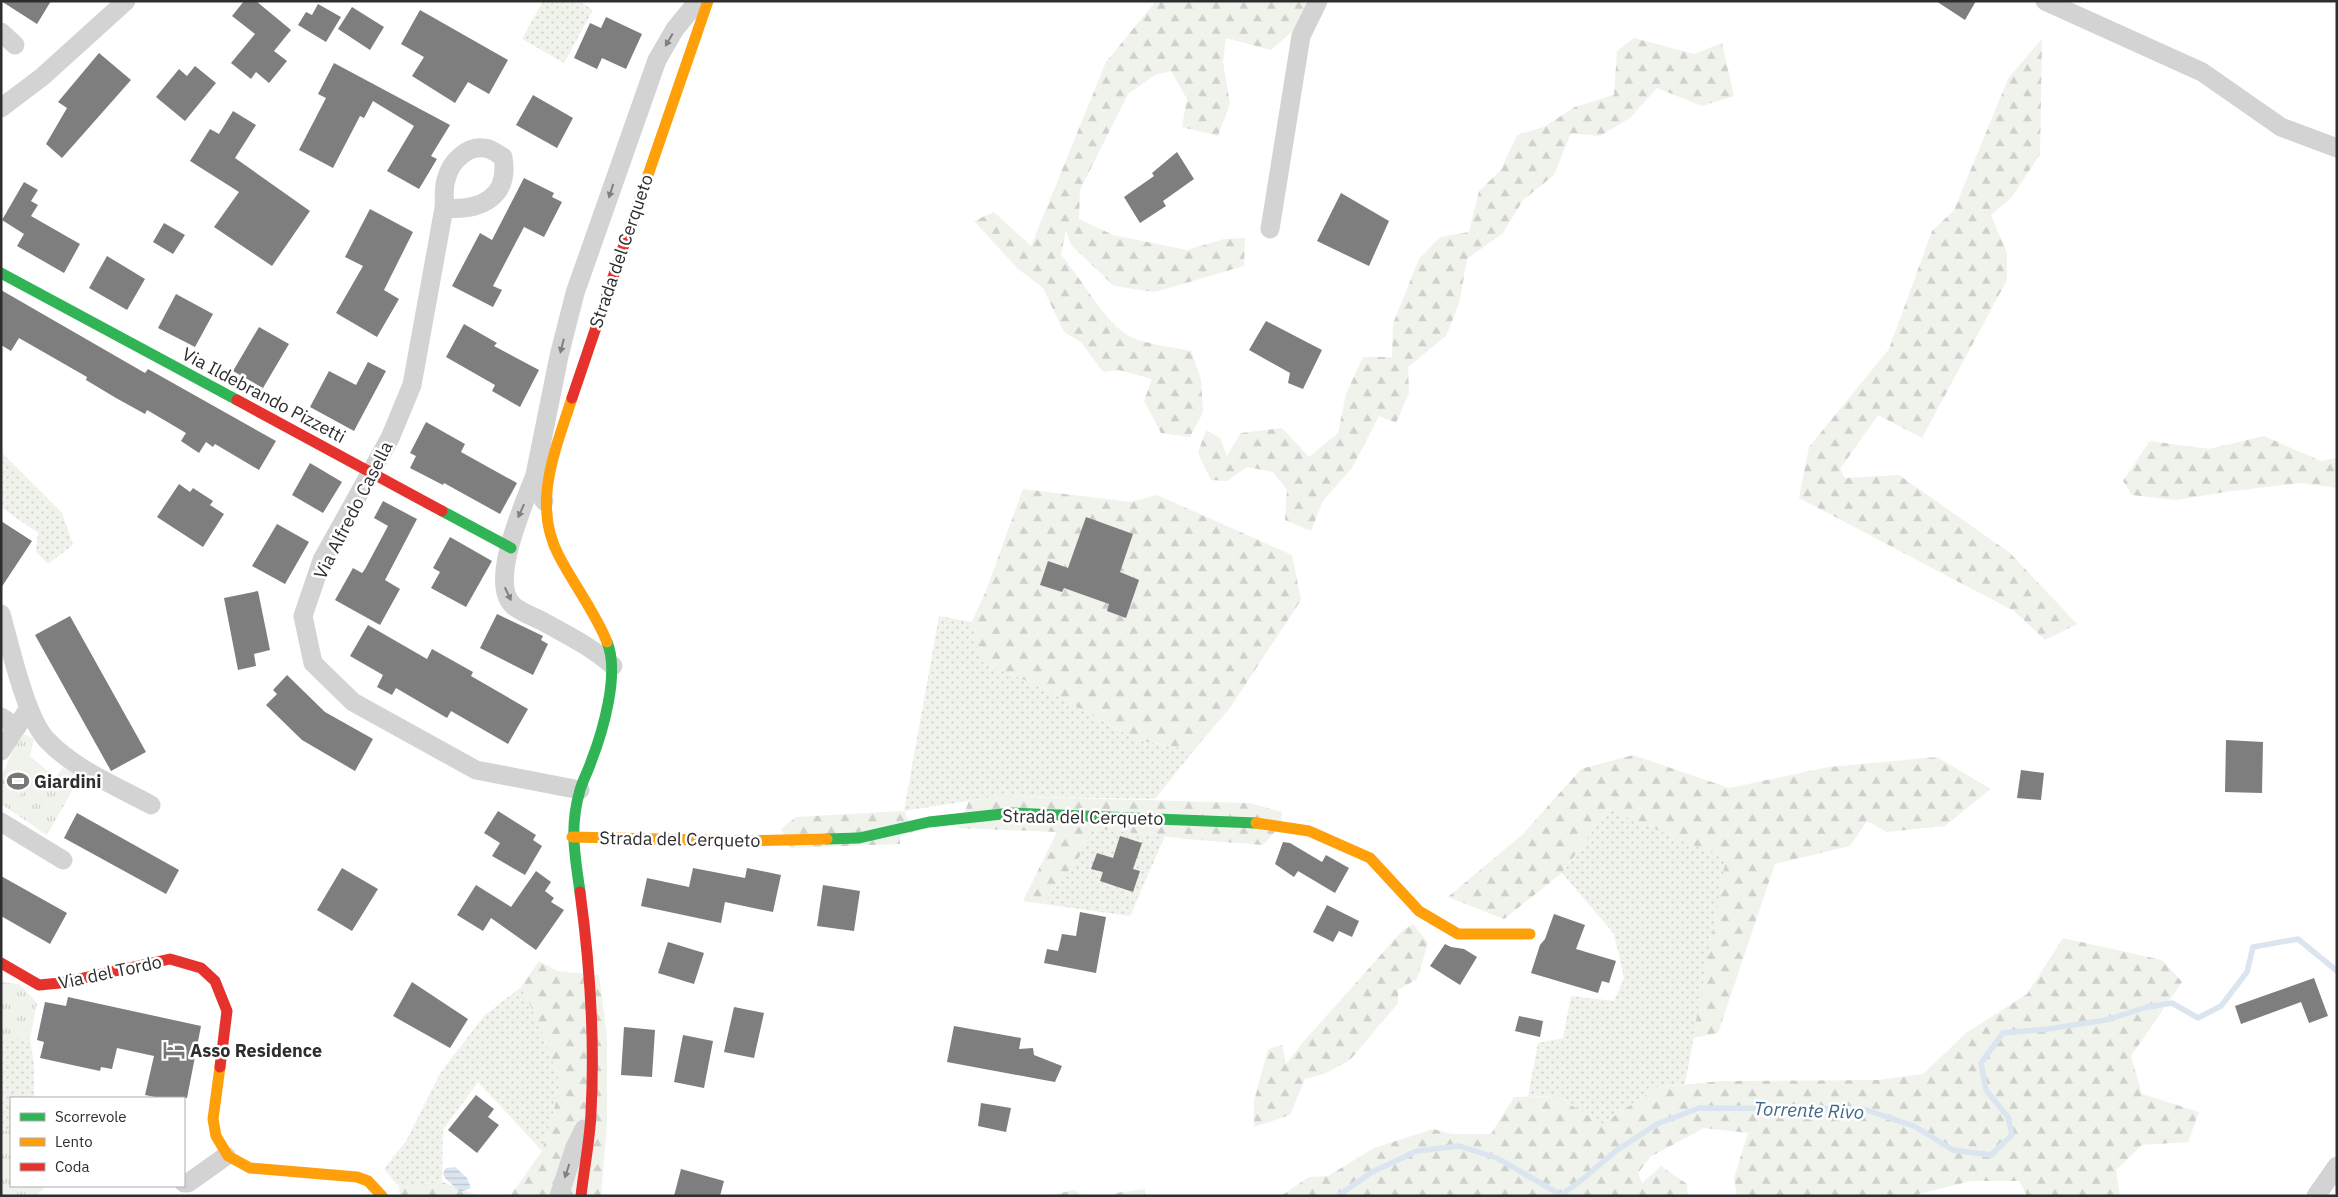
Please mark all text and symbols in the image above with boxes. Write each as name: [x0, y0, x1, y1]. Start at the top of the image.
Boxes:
one-way arrow: [664, 33, 673, 46]
street label: Strada del Cerqueto: [584, 171, 658, 331]
one-way arrow: [607, 184, 615, 199]
one-way arrow: [557, 338, 565, 353]
street label: Via Ildebrando Pizzetti: [178, 342, 350, 448]
street label: Via Alfredo Casella: [308, 437, 398, 583]
one-way arrow: [517, 504, 525, 518]
one-way arrow: [503, 587, 512, 602]
sports icon: Giardini: [5, 768, 31, 794]
place label: Giardini: [34, 770, 102, 793]
street label: Strada del Cerqueto: [1002, 804, 1164, 830]
street label: Strada del Cerqueto: [599, 826, 761, 852]
street label: Via del Tordo: [56, 950, 164, 994]
hotel icon: Asso Residence: [161, 1037, 187, 1063]
place label: Asso Residence: [190, 1039, 322, 1062]
water label: Torrente Rivo: [1753, 1096, 1865, 1124]
legend: [10, 1097, 185, 1187]
text: Scorrevole: [55, 1107, 127, 1126]
text: Lento: [55, 1132, 93, 1151]
text: Coda: [55, 1157, 89, 1176]
one-way arrow: [563, 1164, 571, 1179]

